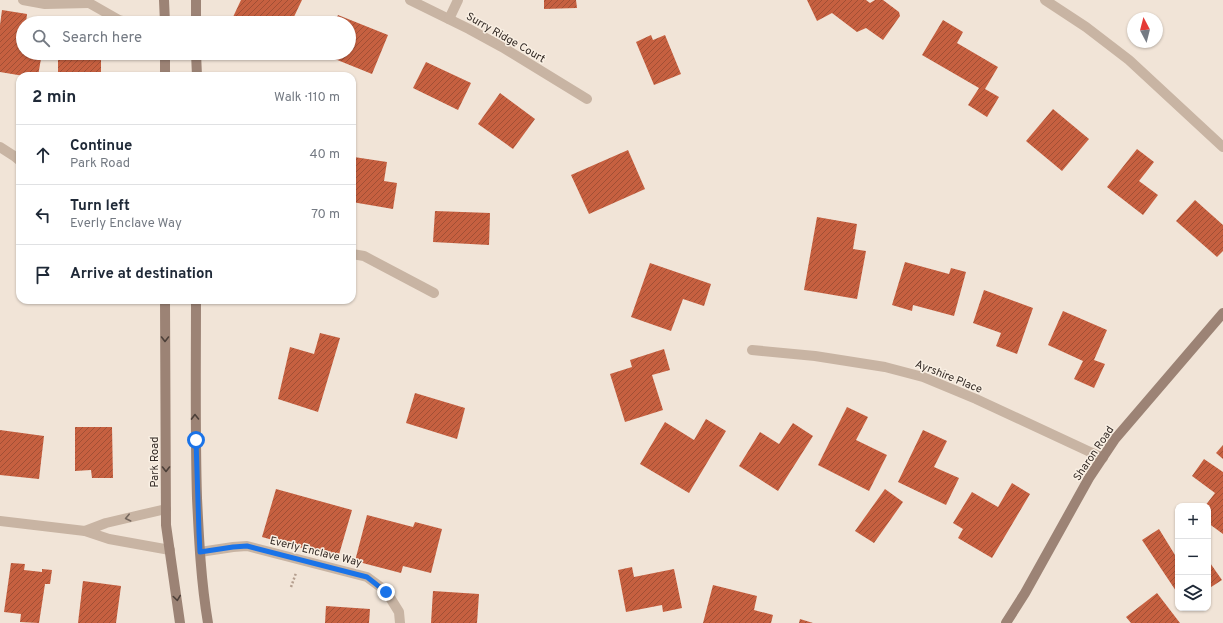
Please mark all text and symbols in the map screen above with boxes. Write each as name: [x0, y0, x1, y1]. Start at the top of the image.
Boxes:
street label: Surry Ridge Court: [463, 10, 548, 66]
north arrow: [1127, 12, 1163, 48]
search box: [16, 16, 356, 60]
icon: search: [30, 27, 52, 49]
text: Search here: [62, 29, 142, 48]
text: 2 min: [32, 87, 76, 109]
text: Walk · 110 m: [274, 90, 340, 106]
text: Continue: [70, 137, 132, 156]
icon: ahead: [32, 144, 54, 166]
text: 40 m: [310, 147, 340, 163]
text: Park Road: [70, 156, 130, 172]
text: Turn left: [70, 197, 130, 216]
icon: left: [32, 204, 54, 226]
text: 70 m: [311, 207, 340, 223]
text: Everly Enclave Way: [70, 216, 182, 232]
icon: arrive: [32, 264, 54, 286]
text: Arrive at destination: [70, 265, 213, 284]
one-way arrow: [161, 336, 169, 342]
street label: Ayrshire Place: [913, 357, 984, 397]
one-way arrow: [191, 414, 200, 420]
street label: Sharon Road: [1070, 423, 1117, 484]
route start: [187, 431, 205, 449]
street label: Park Road: [148, 437, 162, 487]
one-way arrow: [162, 466, 170, 472]
map controls: [1175, 503, 1211, 611]
button: +: [1175, 503, 1211, 539]
one-way arrow: [125, 513, 131, 521]
street label: Everly Enclave Way: [268, 534, 364, 570]
button: −: [1175, 539, 1211, 575]
button: layers: [1175, 575, 1211, 611]
route end: [377, 583, 395, 601]
one-way arrow: [172, 595, 181, 601]

